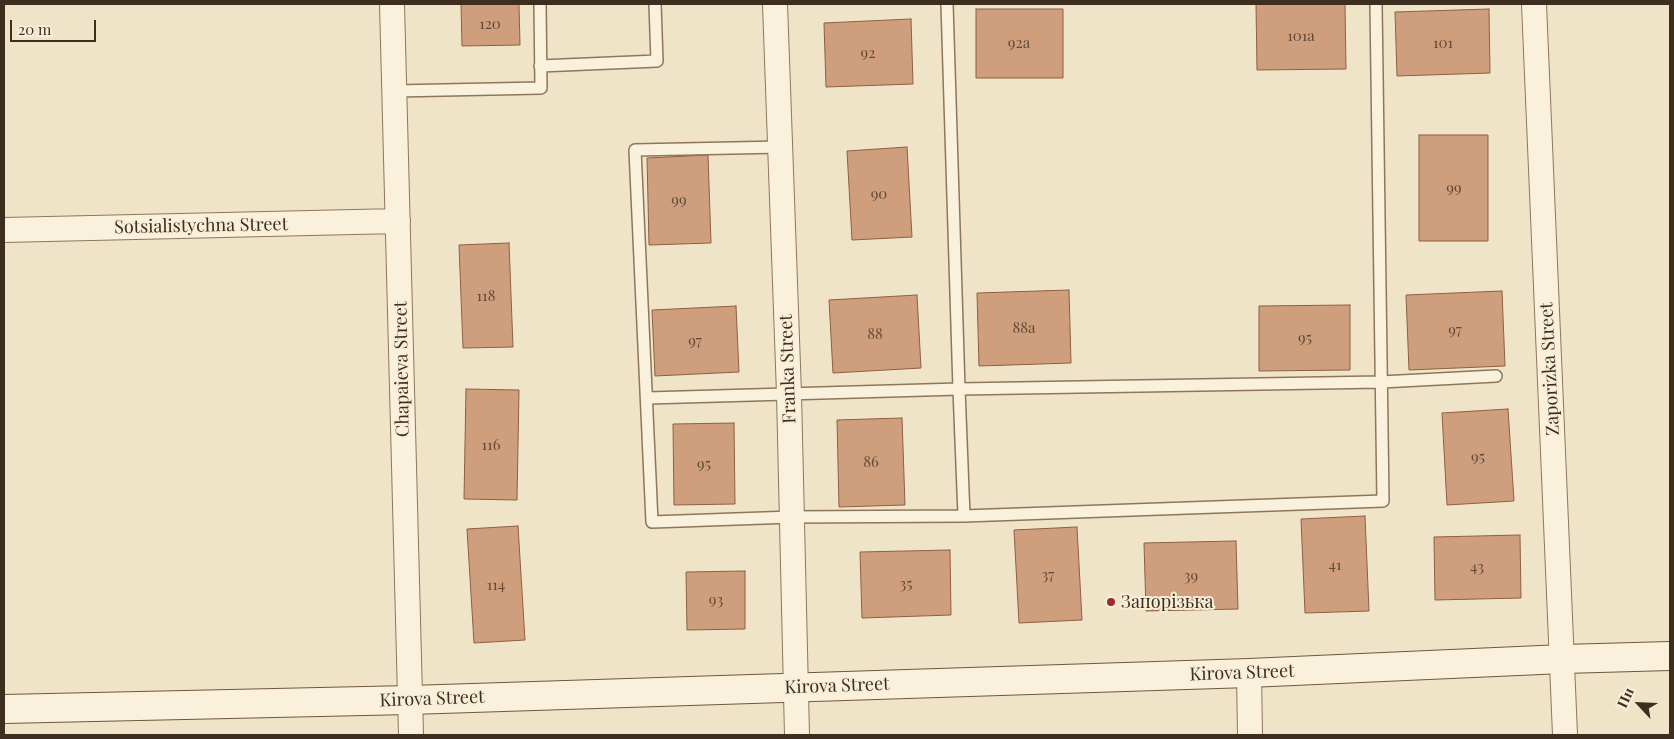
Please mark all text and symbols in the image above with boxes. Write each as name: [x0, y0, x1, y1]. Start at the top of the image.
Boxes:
scale bar: [12, 10, 99, 42]
house number: 120: [479, 15, 501, 33]
text: 20 m: [18, 19, 51, 39]
house number: 101а: [1287, 27, 1315, 45]
house number: 92а: [1008, 34, 1030, 52]
house number: 101: [1433, 34, 1453, 52]
house number: 92: [861, 44, 875, 62]
house number: 99: [1446, 179, 1462, 197]
house number: 90: [871, 185, 887, 203]
house number: 99: [671, 191, 687, 209]
street label: Sotsialistychna Street: [114, 214, 288, 238]
house number: 118: [477, 287, 495, 305]
street label: Chapaieva Street: [390, 301, 414, 437]
street label: Zaporizka Street: [1536, 302, 1564, 436]
street label: Franka Street: [775, 314, 801, 424]
house number: 88а: [1012, 319, 1036, 337]
house number: 97: [1448, 321, 1462, 339]
house number: 88: [867, 325, 883, 343]
house number: 95: [1298, 329, 1312, 347]
house number: 97: [688, 332, 702, 350]
house number: 116: [482, 436, 500, 454]
house number: 95: [1471, 448, 1485, 466]
house number: 86: [863, 453, 879, 471]
house number: 95: [697, 455, 711, 473]
house number: 41: [1329, 556, 1341, 574]
house number: 43: [1470, 558, 1484, 576]
house number: 37: [1042, 566, 1054, 584]
house number: 39: [1184, 567, 1198, 585]
house number: 35: [900, 575, 912, 593]
house number: 114: [487, 576, 505, 594]
house number: 93: [709, 591, 723, 609]
place label: Запорізька: [1121, 591, 1213, 613]
marker: Запорізька: [1105, 596, 1117, 608]
street label: Kirova Street: [1189, 660, 1295, 686]
street label: Kirova Street: [784, 673, 890, 699]
north arrow: [1614, 679, 1664, 729]
text: Пн: [1612, 684, 1638, 711]
street label: Kirova Street: [379, 686, 485, 712]

